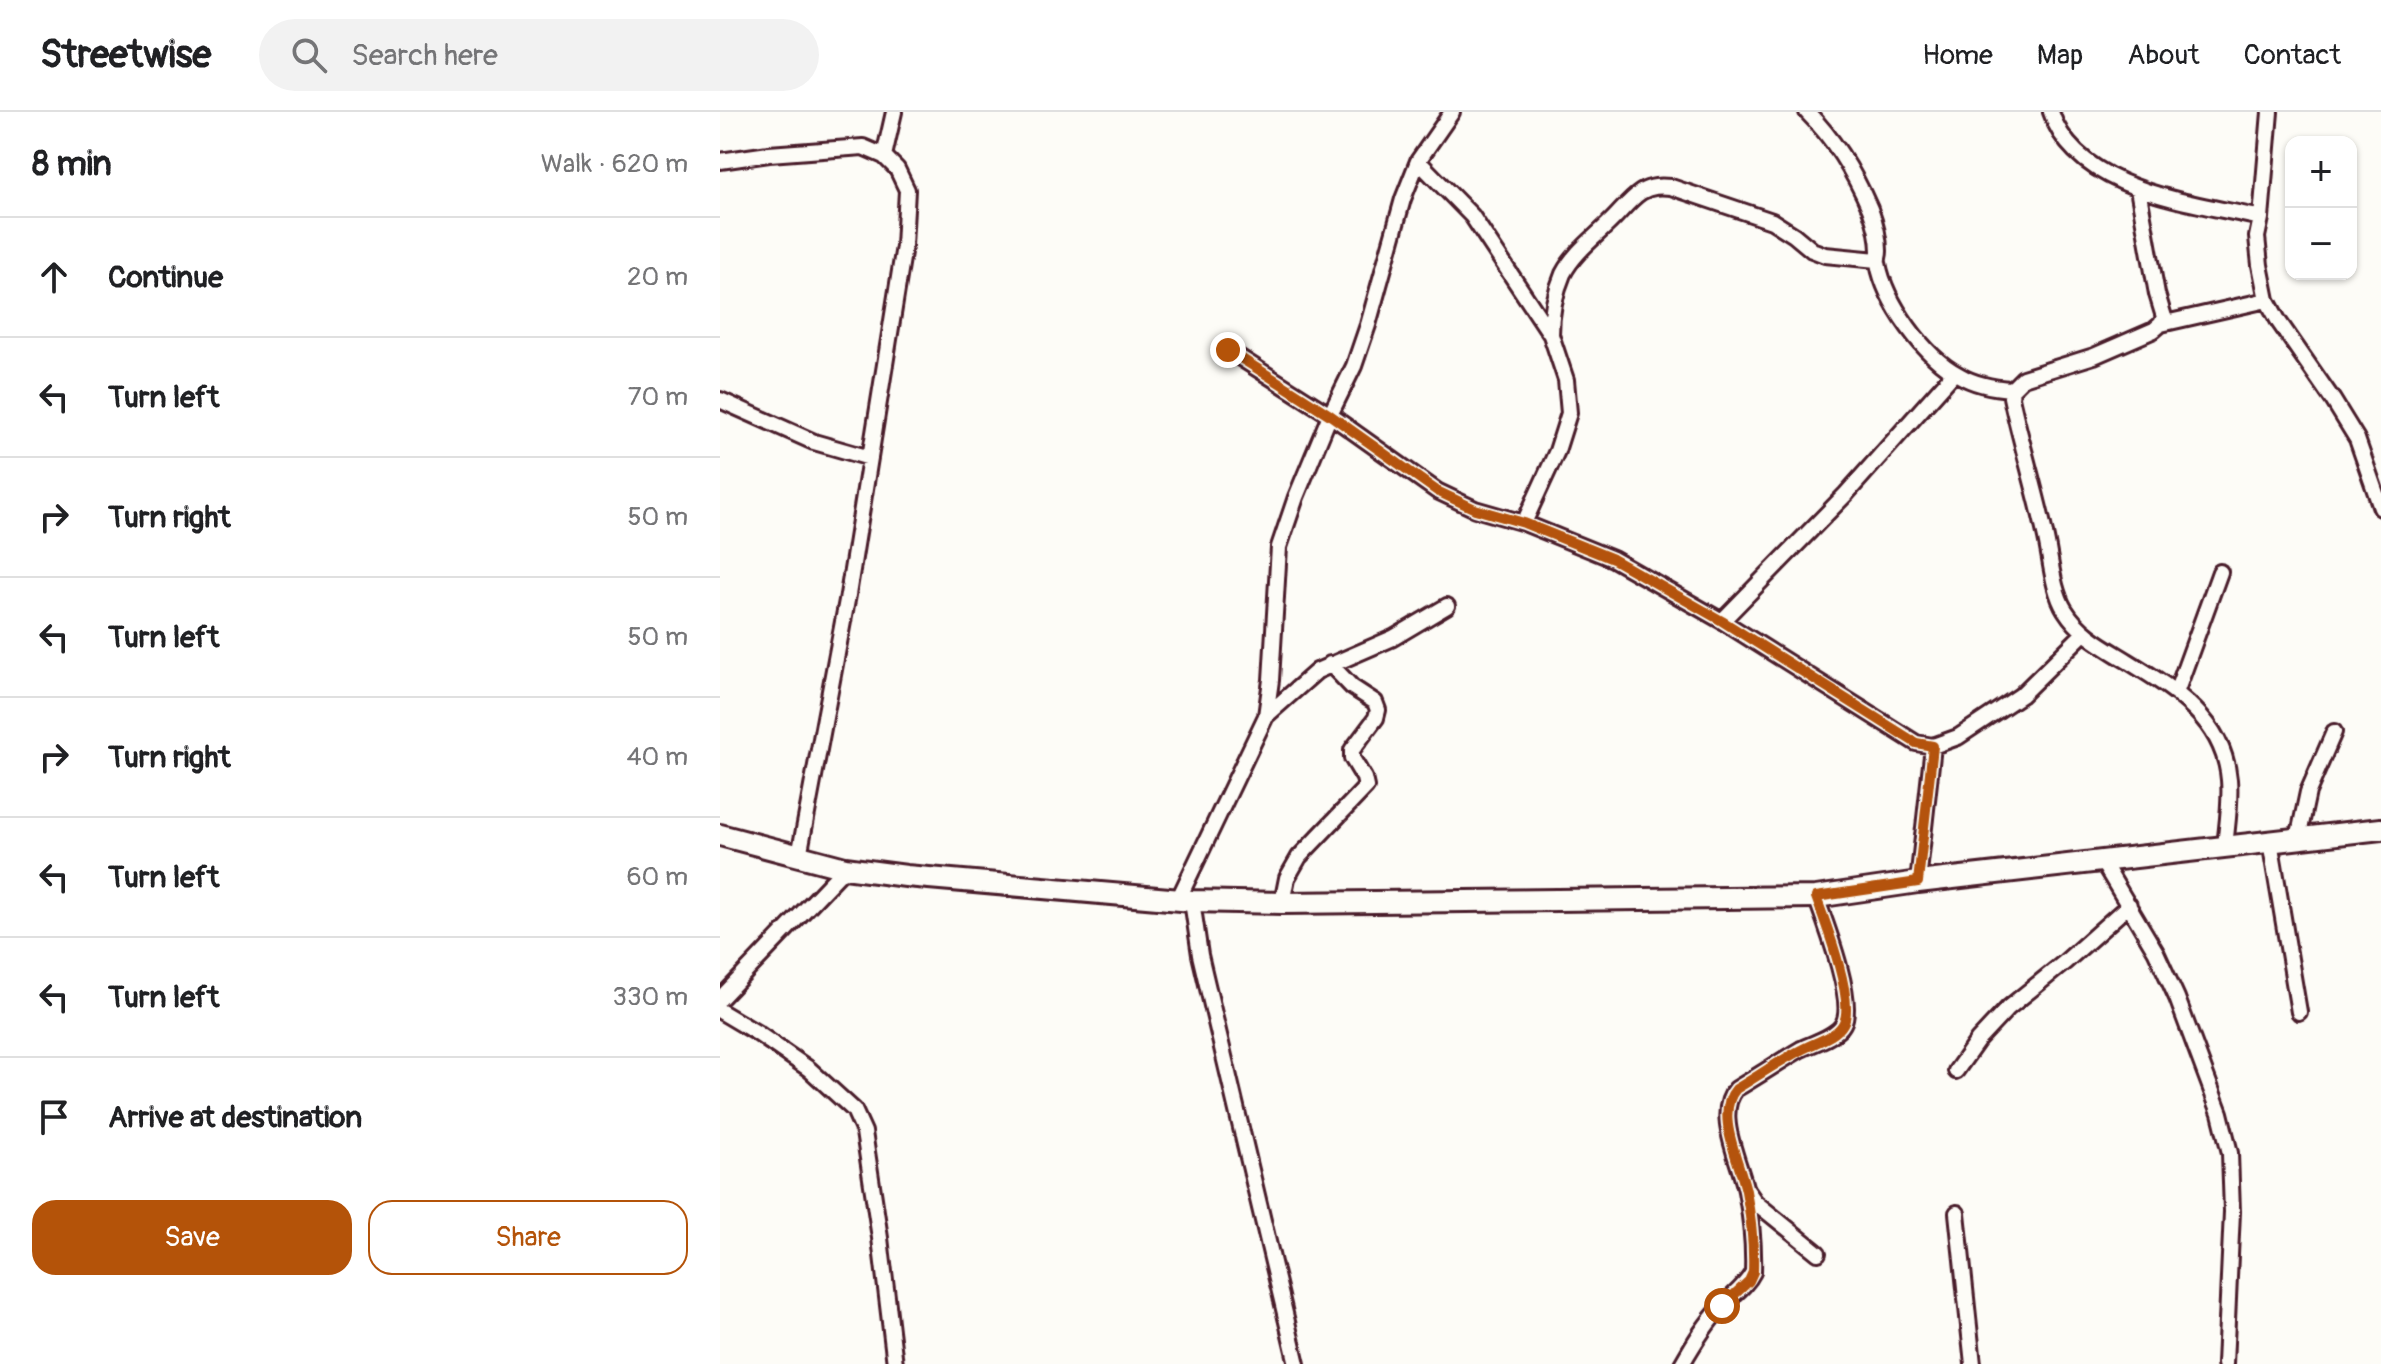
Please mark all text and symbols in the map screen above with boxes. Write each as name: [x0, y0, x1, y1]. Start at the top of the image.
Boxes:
search box: [259, 19, 819, 91]
text: Streetwise: [40, 31, 211, 79]
icon: search: [287, 33, 331, 77]
text: Search here: [351, 37, 498, 74]
text: Home: [1922, 38, 1993, 73]
text: Map: [2037, 38, 2083, 73]
text: About: [2127, 38, 2200, 73]
text: Contact: [2244, 38, 2341, 73]
map controls: [2285, 136, 2357, 280]
button: +: [2285, 136, 2357, 208]
text: 8 min: [32, 143, 112, 186]
text: Walk · 620 m: [541, 148, 688, 180]
button: −: [2285, 208, 2357, 280]
icon: ahead: [32, 255, 76, 299]
text: Continue: [108, 259, 223, 296]
text: 20 m: [627, 261, 688, 293]
route end: [1210, 332, 1246, 368]
icon: left: [32, 375, 76, 419]
text: Turn left: [108, 379, 219, 416]
text: 70 m: [628, 381, 688, 413]
icon: right: [32, 495, 76, 539]
text: Turn right: [108, 499, 231, 536]
text: 50 m: [627, 501, 688, 533]
icon: left: [32, 615, 76, 659]
text: Turn left: [108, 619, 219, 656]
text: 50 m: [627, 621, 688, 653]
icon: right: [32, 735, 76, 779]
text: Turn right: [108, 739, 231, 776]
text: 40 m: [626, 741, 688, 773]
icon: left: [32, 855, 76, 899]
text: Turn left: [108, 859, 219, 896]
text: 60 m: [626, 861, 688, 893]
icon: left: [32, 975, 76, 1019]
text: Turn left: [108, 979, 219, 1016]
text: 330 m: [612, 981, 688, 1013]
icon: arrive: [32, 1095, 76, 1139]
text: Arrive at destination: [108, 1099, 362, 1136]
button: Save: [32, 1200, 352, 1275]
button: Share: [368, 1200, 688, 1275]
route start: [1704, 1288, 1740, 1324]

